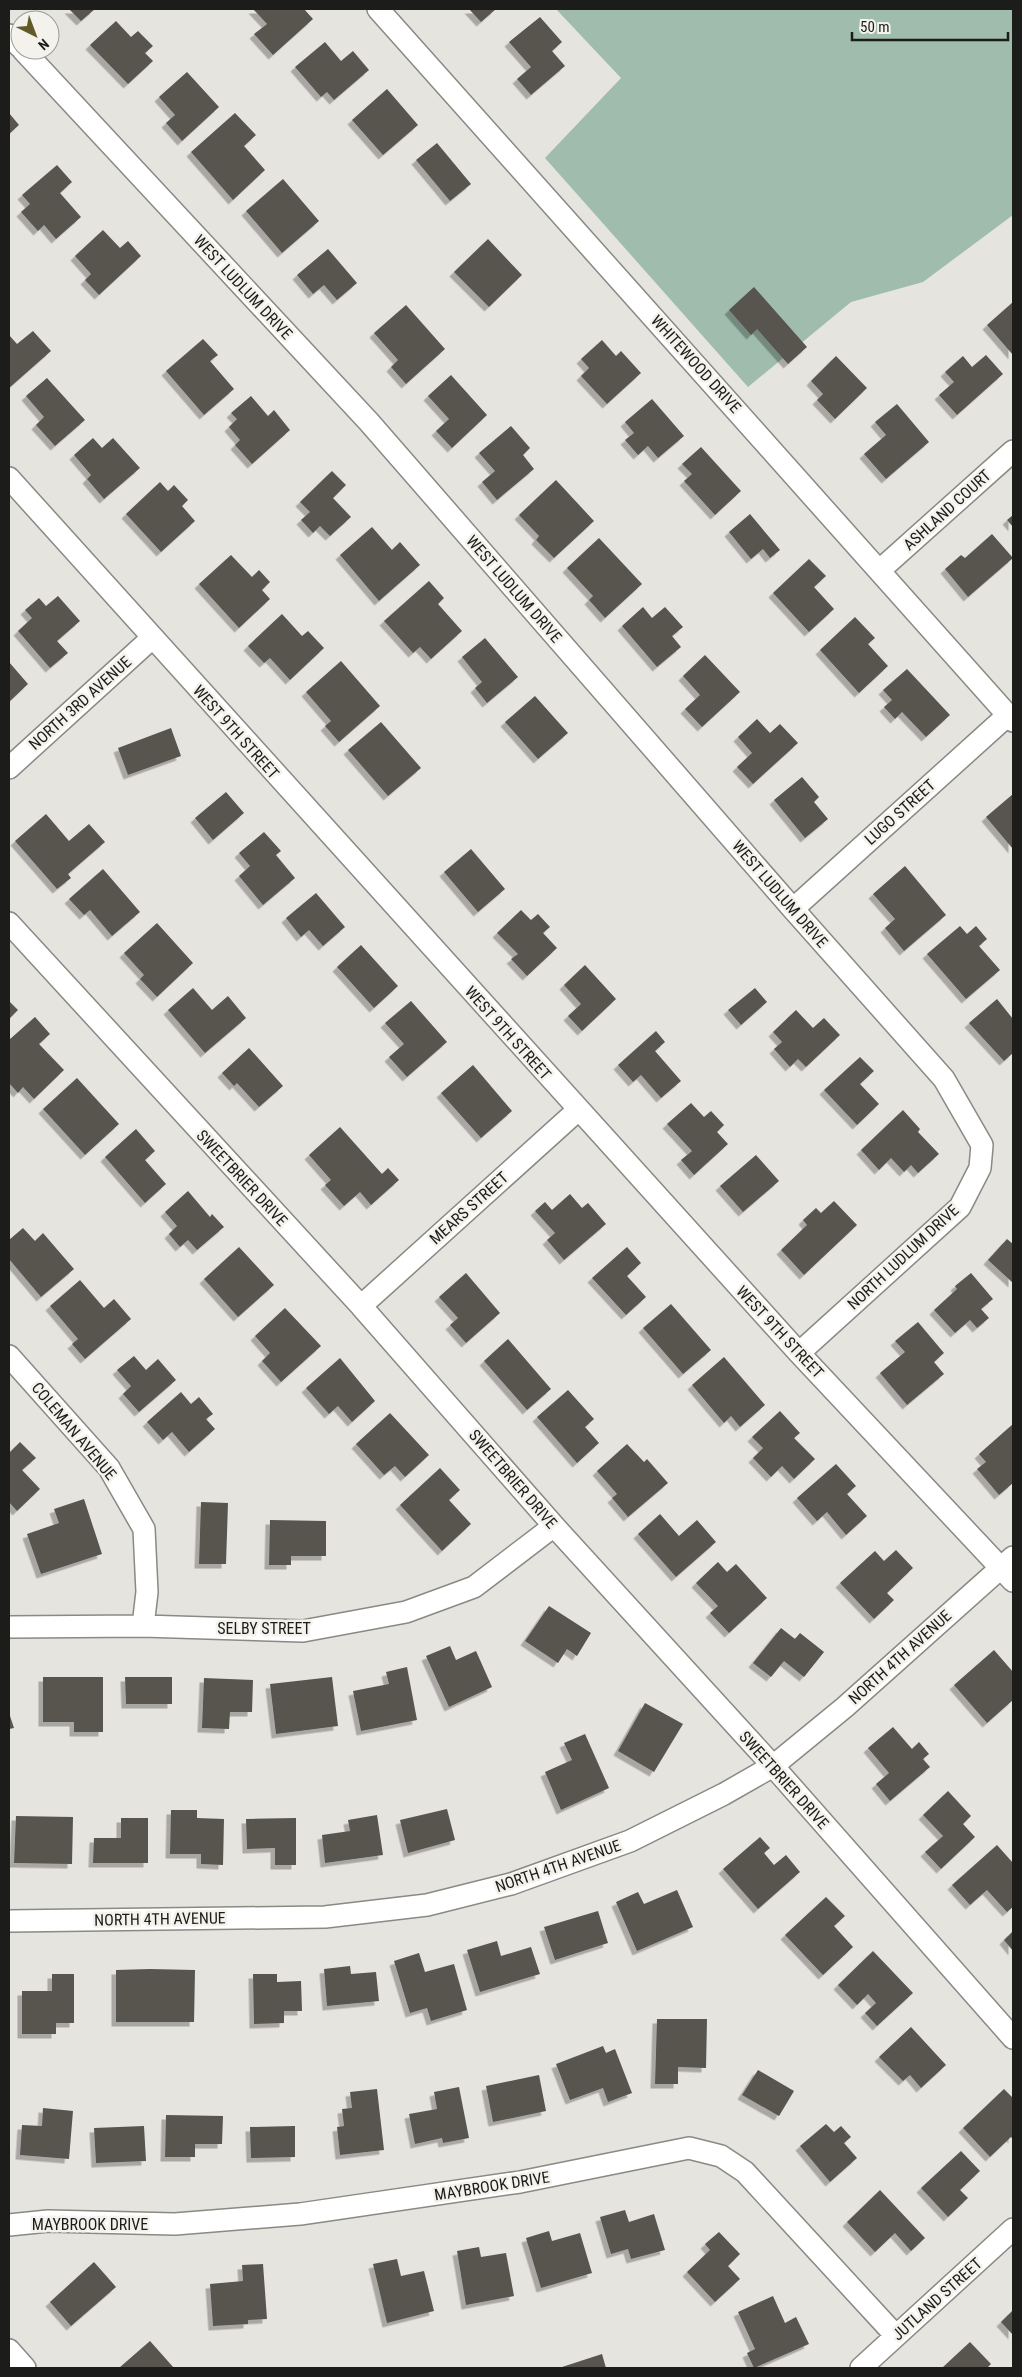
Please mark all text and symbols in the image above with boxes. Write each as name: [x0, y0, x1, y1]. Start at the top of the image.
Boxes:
north arrow: [10, 10, 60, 60]
scale bar: [852, 10, 1008, 42]
text: 50 m: [860, 18, 890, 36]
text: N: [35, 36, 52, 53]
street label: WEST LUDLUM DRIVE: [190, 231, 296, 343]
street label: WHITEWOOD DRIVE: [647, 311, 745, 417]
street label: ASHLAND COURT: [899, 466, 995, 554]
street label: WEST LUDLUM DRIVE: [462, 531, 566, 647]
street label: NORTH 3RD AVENUE: [25, 652, 135, 754]
street label: WEST 9TH STREET: [189, 681, 283, 783]
street label: LUGO STREET: [861, 775, 939, 849]
street label: WEST LUDLUM DRIVE: [728, 836, 832, 952]
street label: WEST 9TH STREET: [461, 982, 555, 1084]
street label: SWEETBRIER DRIVE: [193, 1126, 292, 1230]
street label: MEARS STREET: [426, 1168, 512, 1248]
street label: NORTH LUDLUM DRIVE: [843, 1201, 963, 1313]
street label: WEST 9TH STREET: [732, 1282, 828, 1382]
street label: COLEMAN AVENUE: [28, 1378, 120, 1484]
street label: SWEETBRIER DRIVE: [465, 1426, 561, 1532]
street label: NORTH 4TH AVENUE: [845, 1606, 955, 1708]
street label: SELBY STREET: [217, 1619, 311, 1638]
street label: SWEETBRIER DRIVE: [735, 1727, 833, 1833]
street label: NORTH 4TH AVENUE: [493, 1836, 623, 1896]
street label: NORTH 4TH AVENUE: [94, 1908, 226, 1930]
street label: MAYBROOK DRIVE: [433, 2167, 551, 2204]
street label: MAYBROOK DRIVE: [32, 2215, 148, 2234]
street label: JUTLAND STREET: [888, 2254, 986, 2344]

